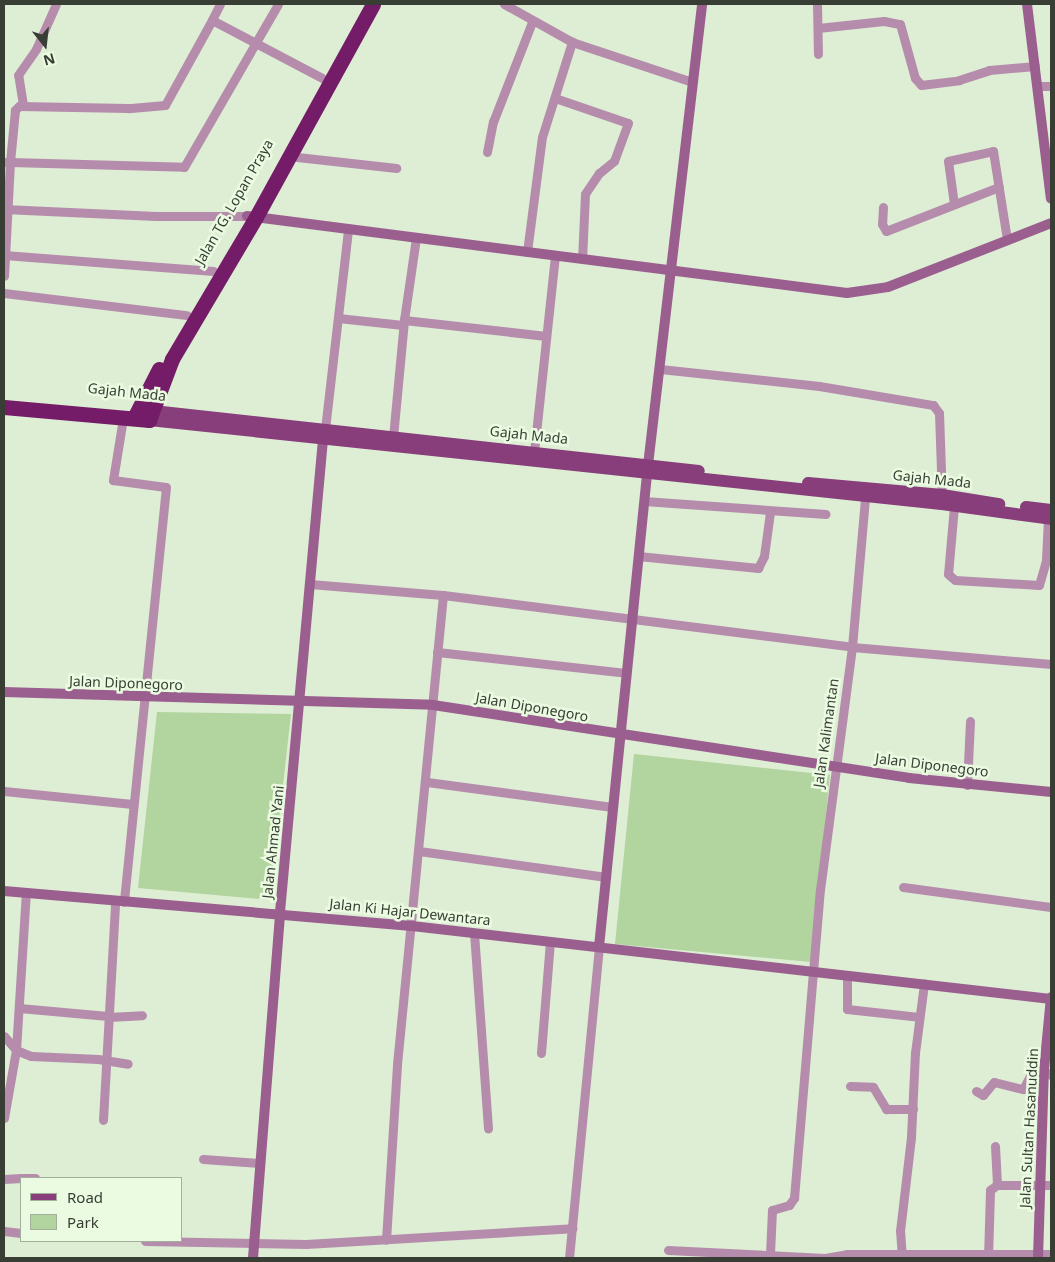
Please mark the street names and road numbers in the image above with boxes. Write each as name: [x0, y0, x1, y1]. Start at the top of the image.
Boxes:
street label: Jalan TG. Lopan Praya: [191, 136, 277, 268]
street label: Gajah Mada: [87, 380, 167, 404]
street label: Gajah Mada: [489, 423, 569, 447]
street label: Gajah Mada: [892, 467, 972, 491]
street label: Jalan Diponegoro: [69, 673, 183, 693]
street label: Jalan Kalimantan: [810, 677, 842, 789]
street label: Jalan Diponegoro: [474, 689, 590, 725]
street label: Jalan Diponegoro: [874, 750, 990, 780]
street label: Jalan Ahmad Yani: [259, 785, 287, 899]
street label: Jalan Ki Hajar Dewantara: [329, 895, 491, 929]
street label: Jalan Sultan Hasanuddin: [1016, 1048, 1042, 1208]

